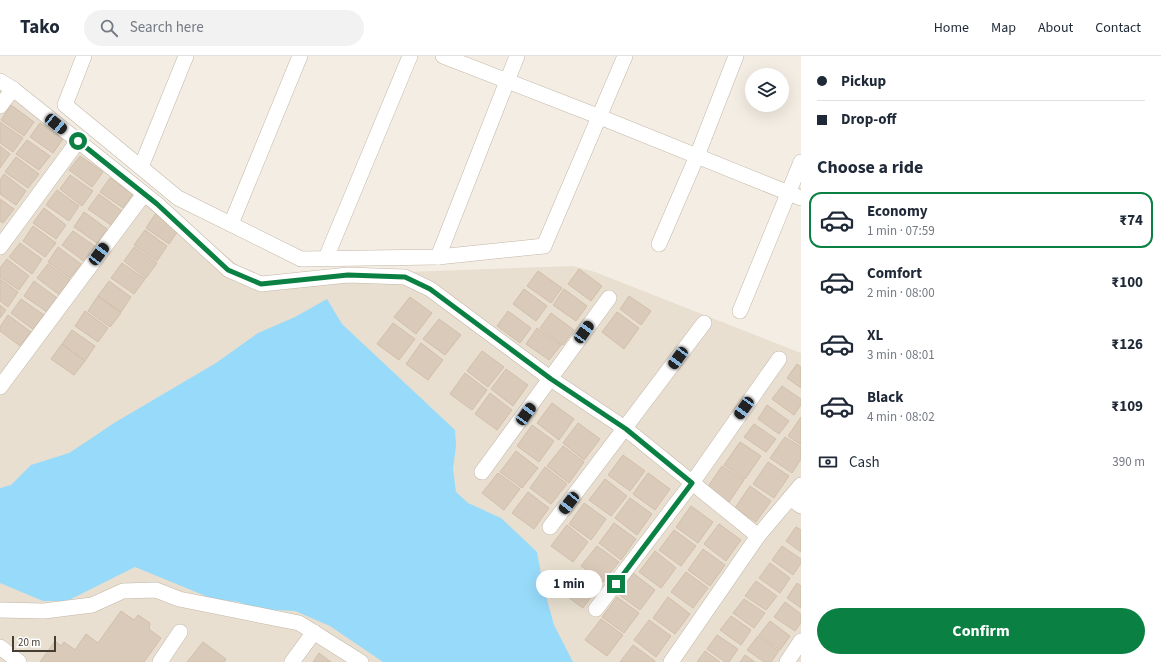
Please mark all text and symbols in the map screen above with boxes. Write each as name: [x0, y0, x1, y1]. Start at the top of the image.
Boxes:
search box: [84, 10, 364, 46]
text: Tako: [20, 14, 60, 41]
icon: search: [98, 17, 120, 39]
text: Search here: [130, 17, 204, 38]
text: Home: [934, 18, 969, 38]
text: Map: [991, 18, 1016, 38]
text: About: [1038, 18, 1073, 38]
text: Contact: [1095, 18, 1141, 38]
map controls: [745, 68, 789, 112]
button: layers: [745, 68, 789, 112]
text: Pickup: [841, 71, 886, 92]
text: Drop-off: [841, 109, 896, 130]
car: [43, 112, 69, 136]
route start: [69, 132, 87, 150]
text: Choose a ride: [817, 155, 923, 180]
text: Economy: [867, 201, 928, 222]
icon: car: [819, 202, 855, 238]
text: ₹74: [1119, 210, 1143, 231]
text: 1 min · 07:59: [867, 222, 935, 240]
car: [87, 241, 111, 267]
text: Comfort: [867, 263, 922, 284]
icon: car: [819, 264, 855, 300]
text: ₹100: [1111, 272, 1143, 293]
text: 2 min · 08:00: [867, 284, 935, 302]
car: [572, 319, 596, 345]
text: XL: [867, 325, 883, 346]
icon: car: [819, 326, 855, 362]
text: ₹126: [1111, 334, 1143, 355]
car: [666, 345, 690, 371]
text: 3 min · 08:01: [867, 346, 935, 364]
text: Black: [867, 387, 904, 408]
icon: car: [819, 388, 855, 424]
car: [732, 395, 756, 421]
text: ₹109: [1111, 396, 1143, 417]
car: [514, 401, 538, 427]
text: 4 min · 08:02: [867, 408, 935, 426]
icon: cash: [817, 451, 839, 473]
text: Cash: [849, 452, 880, 473]
text: 390 m: [1112, 453, 1145, 471]
car: [557, 490, 581, 516]
callout: 1 min: [536, 570, 602, 598]
text: 1 min: [553, 575, 585, 593]
route end: [607, 575, 625, 593]
button: Confirm: [817, 608, 1145, 654]
scale bar: [12, 634, 56, 653]
text: 20 m: [18, 635, 40, 650]

